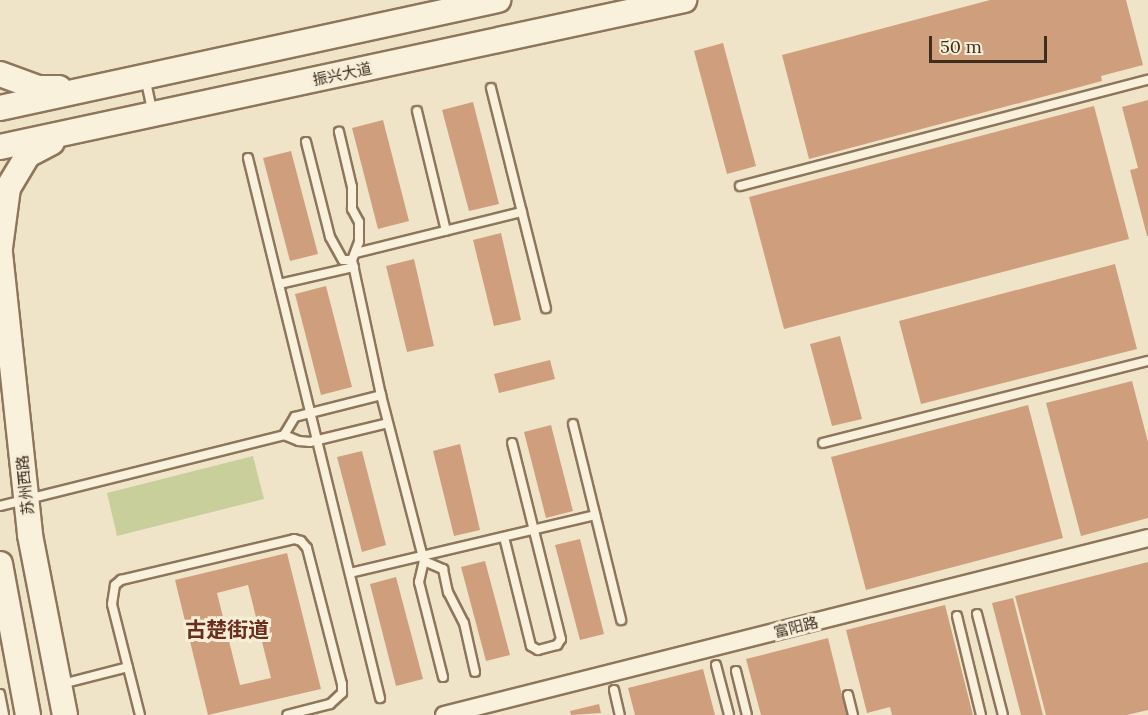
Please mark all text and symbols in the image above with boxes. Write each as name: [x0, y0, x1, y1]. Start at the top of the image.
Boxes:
scale bar: [932, 24, 1050, 62]
text: 50 m: [940, 35, 982, 58]
street label: 振兴大道: [311, 59, 373, 89]
street label: 苏州西路: [13, 454, 37, 516]
street label: 富阳路: [772, 613, 820, 641]
district label: 古楚街道: [185, 617, 269, 643]

